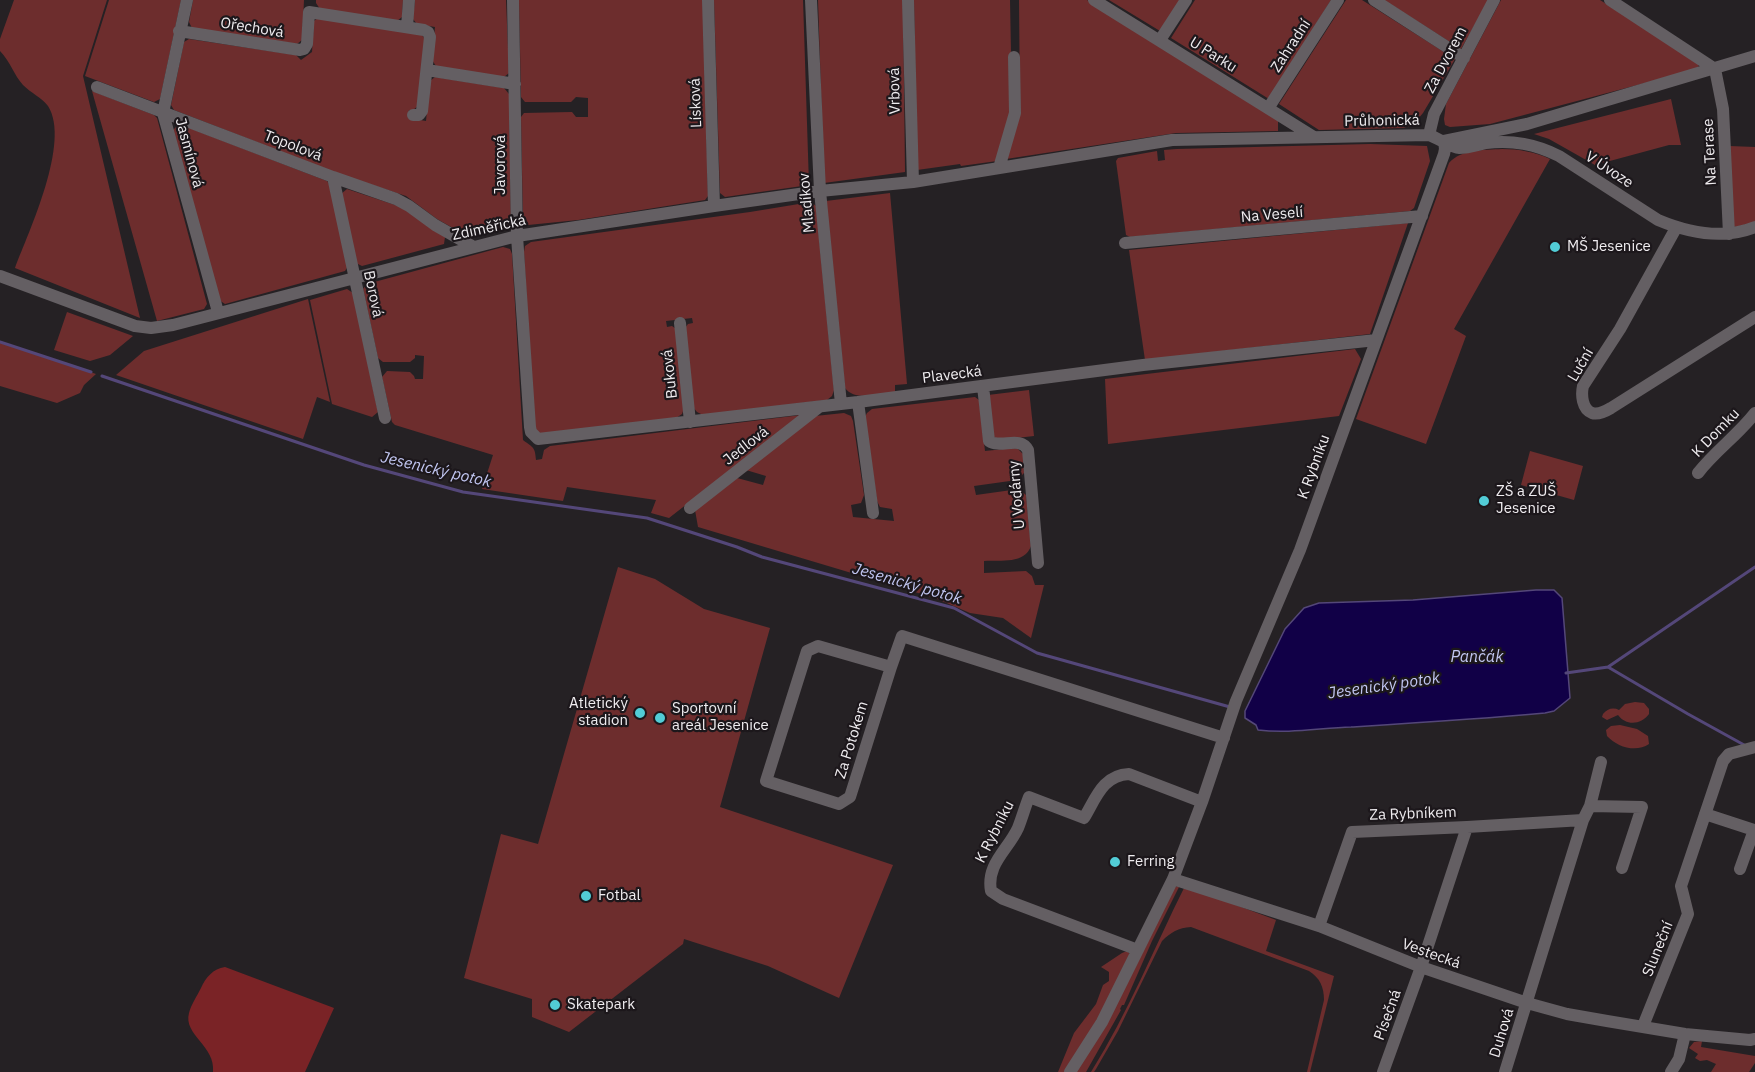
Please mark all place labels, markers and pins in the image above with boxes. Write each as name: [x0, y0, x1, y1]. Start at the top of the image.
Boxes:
place label: MŠ Jesenice: [1567, 238, 1651, 256]
marker: MŠ Jesenice: [1548, 240, 1562, 254]
place label: ZŠ a ZUŠ Jesenice: [1496, 483, 1556, 518]
marker: ZŠ a ZUŠ Jesenice: [1477, 494, 1491, 508]
place label: Atletický stadion: [569, 695, 628, 730]
place label: Sportovní areál Jesenice: [672, 700, 769, 735]
marker: Atletický stadion: [633, 706, 647, 720]
marker: Sportovní areál Jesenice: [653, 711, 667, 725]
place label: Ferring: [1127, 853, 1174, 871]
marker: Ferring: [1108, 855, 1122, 869]
place label: Fotbal: [598, 887, 640, 905]
marker: Fotbal: [579, 889, 593, 903]
place label: Skatepark: [567, 996, 635, 1014]
marker: Skatepark: [548, 998, 562, 1012]

